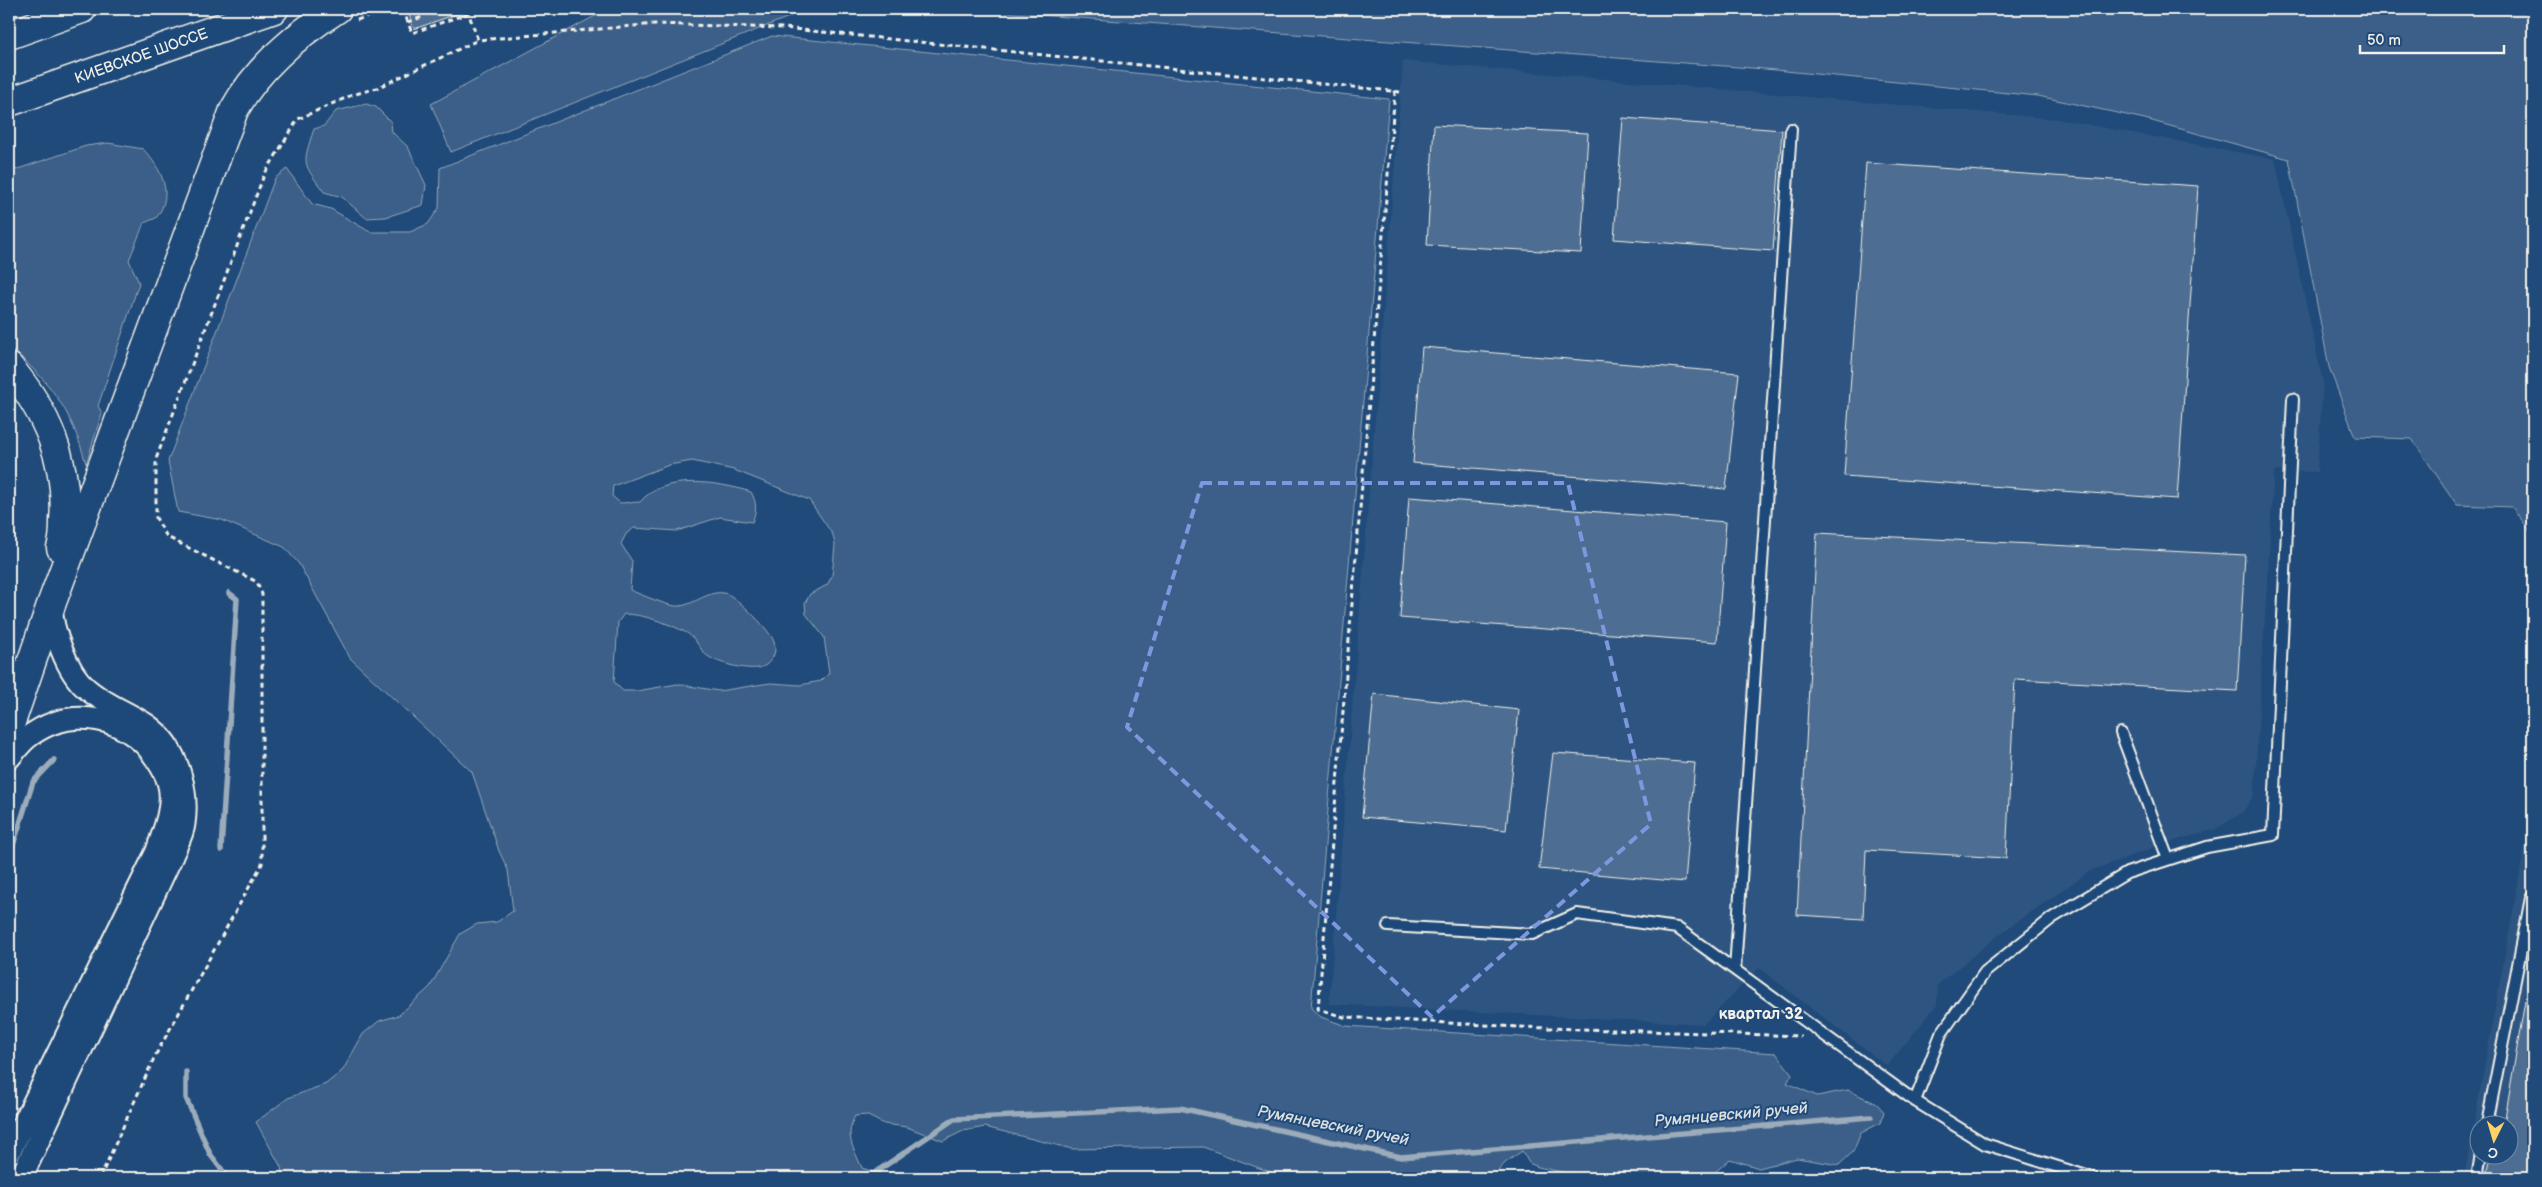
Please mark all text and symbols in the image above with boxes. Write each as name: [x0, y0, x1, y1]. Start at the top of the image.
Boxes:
scale bar: [2360, 22, 2503, 54]
street label: КИЕВСКОЕ ШОССЕ: [72, 23, 210, 88]
text: 50 m: [2367, 31, 2401, 50]
district label: квартал 32: [1719, 1005, 1804, 1024]
water label: Румянцевский ручей: [1653, 1099, 1809, 1131]
water label: Румянцевский ручей: [1256, 1102, 1410, 1150]
north arrow: [2470, 1114, 2520, 1164]
text: С: [2487, 1144, 2499, 1161]

